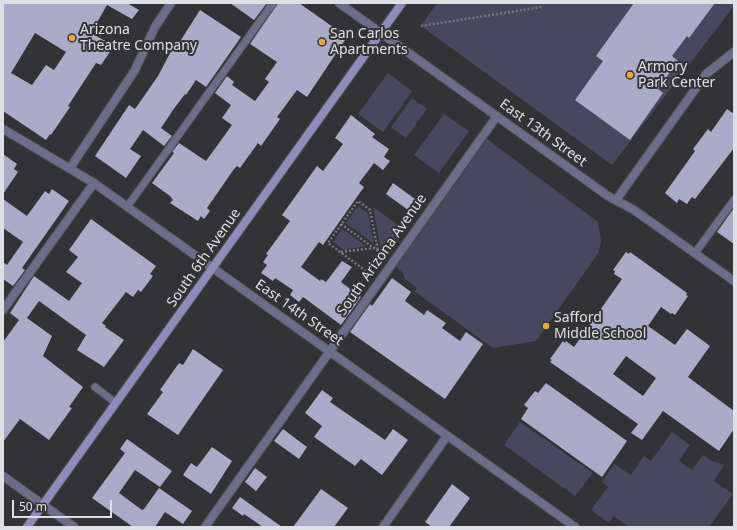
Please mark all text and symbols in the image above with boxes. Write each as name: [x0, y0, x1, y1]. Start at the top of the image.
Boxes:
place label: Arizona Theatre Company: [80, 22, 197, 54]
place label: San Carlos Apartments: [330, 26, 408, 58]
marker: Arizona Theatre Company: [67, 33, 77, 43]
marker: San Carlos Apartments: [317, 37, 327, 47]
place label: Armory Park Center: [638, 59, 715, 92]
marker: Armory Park Center: [625, 70, 635, 80]
street label: East 13th Street: [496, 96, 590, 170]
street label: South Arizona Avenue: [334, 191, 430, 319]
street label: South 6th Avenue: [164, 205, 244, 311]
street label: East 14th Street: [252, 276, 346, 350]
place label: Safford Middle School: [554, 310, 646, 342]
marker: Safford Middle School: [541, 321, 551, 331]
scale bar: [14, 492, 114, 518]
text: 50 m: [19, 498, 47, 515]

